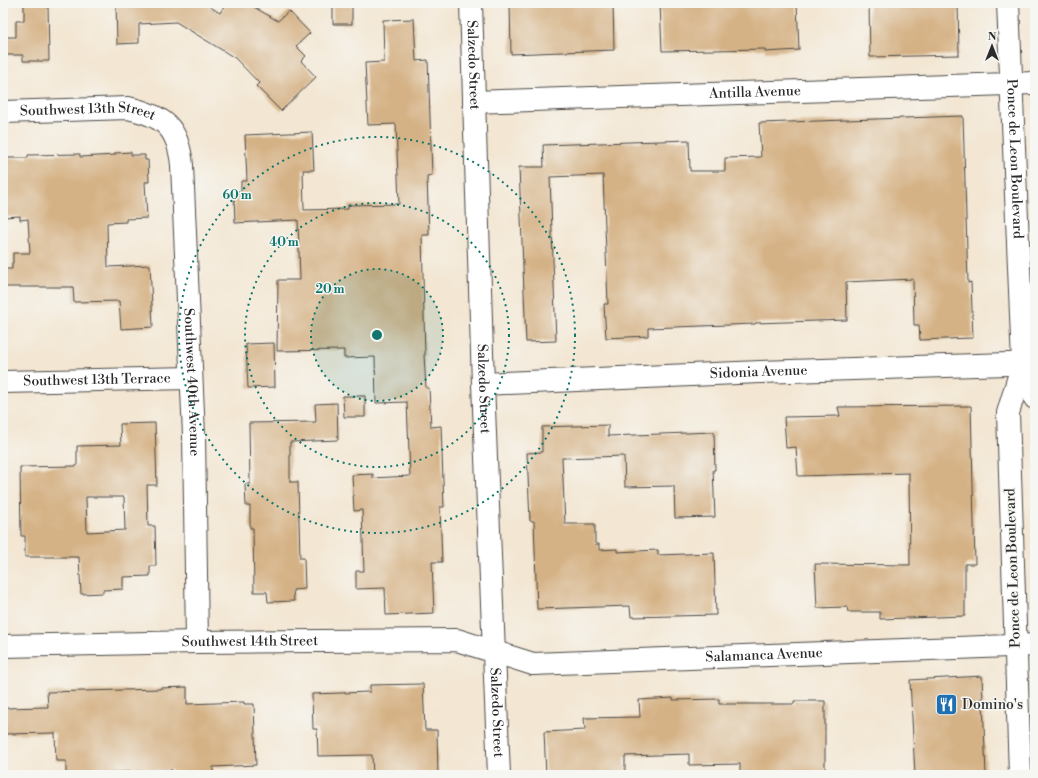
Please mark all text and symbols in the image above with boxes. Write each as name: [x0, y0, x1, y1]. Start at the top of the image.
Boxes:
street label: Salzedo Street: [463, 20, 483, 110]
north arrow: [972, 26, 1012, 66]
text: N: [988, 30, 997, 44]
street label: Ponce de Leon Boulevard: [1002, 79, 1027, 239]
street label: Antilla Avenue: [708, 82, 801, 103]
street label: Southwest 13th Street: [20, 99, 159, 125]
text: 60 m: [222, 188, 252, 203]
text: 40 m: [269, 235, 299, 250]
text: 20 m: [315, 282, 345, 297]
street label: Southwest 40th Avenue: [179, 308, 203, 456]
centre of rings: [370, 328, 384, 342]
street label: Salzedo Street: [473, 344, 494, 434]
street label: Sidonia Avenue: [710, 361, 808, 383]
street label: Southwest 13th Terrace: [23, 369, 171, 391]
street label: Ponce de Leon Boulevard: [1001, 488, 1025, 648]
street label: Southwest 14th Street: [182, 632, 318, 651]
street label: Salamanca Avenue: [705, 644, 823, 666]
street label: Salzedo Street: [486, 667, 507, 758]
restaurant icon: Domino's: [934, 692, 960, 718]
place label: Domino's: [962, 696, 1023, 714]

